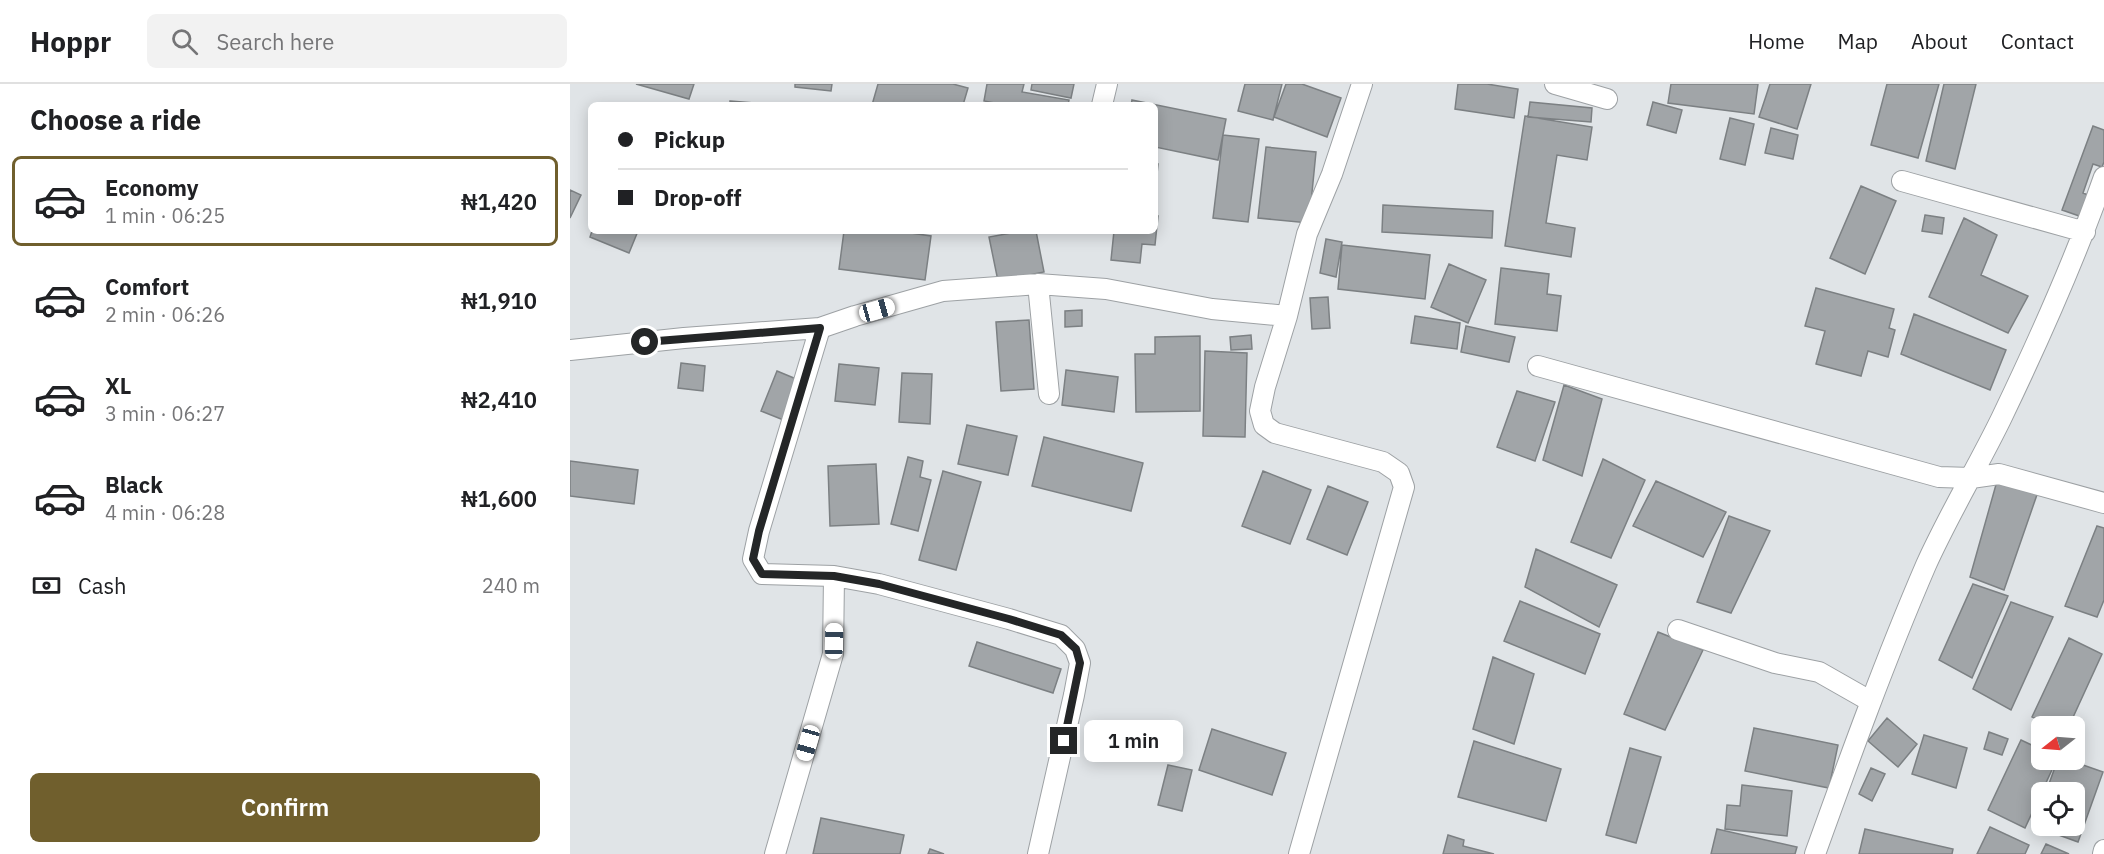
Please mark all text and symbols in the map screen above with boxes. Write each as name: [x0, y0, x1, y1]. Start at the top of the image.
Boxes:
search box: [147, 14, 567, 68]
text: Hoppr: [30, 23, 111, 60]
icon: search: [168, 25, 201, 58]
text: Search here: [216, 27, 334, 56]
text: Home: [1748, 27, 1805, 55]
text: Map: [1838, 27, 1878, 55]
text: About: [1911, 27, 1968, 55]
text: Contact: [2001, 27, 2074, 55]
text: Choose a ride: [30, 102, 201, 137]
text: Pickup: [654, 125, 725, 154]
text: Economy: [105, 173, 199, 202]
icon: car: [33, 174, 87, 228]
text: Drop-off: [654, 183, 741, 212]
text: ₦1,420: [461, 187, 537, 216]
text: 1 min · 06:25: [105, 202, 225, 229]
text: Comfort: [105, 272, 189, 301]
icon: car: [33, 273, 87, 327]
text: ₦1,910: [461, 286, 537, 315]
car: [857, 296, 897, 324]
text: 2 min · 06:26: [105, 301, 225, 328]
route start: [631, 328, 658, 355]
text: XL: [105, 371, 131, 400]
icon: car: [33, 372, 87, 426]
text: ₦2,410: [461, 385, 537, 414]
text: 3 min · 06:27: [105, 400, 225, 427]
text: Black: [105, 470, 163, 499]
icon: car: [33, 471, 87, 525]
text: ₦1,600: [461, 484, 537, 513]
text: 4 min · 06:28: [105, 499, 225, 526]
icon: cash: [30, 569, 63, 602]
text: Cash: [78, 571, 127, 600]
text: 240 m: [482, 572, 540, 599]
car: [825, 623, 843, 659]
north arrow: [2031, 716, 2085, 770]
map controls: [2031, 716, 2085, 836]
callout: 1 min: [1085, 720, 1184, 762]
car: [794, 723, 822, 763]
route end: [1050, 727, 1077, 754]
text: 1 min: [1108, 727, 1159, 754]
button: Confirm: [30, 773, 540, 842]
button: locate: [2031, 782, 2085, 836]

